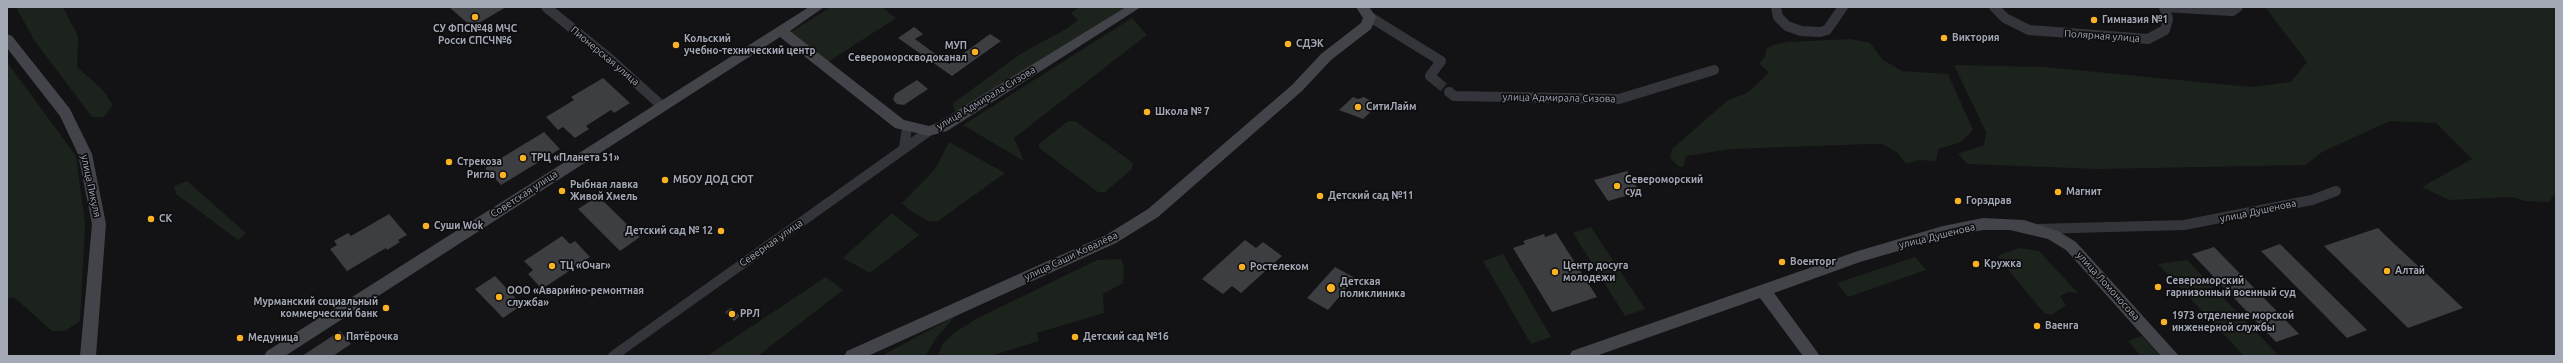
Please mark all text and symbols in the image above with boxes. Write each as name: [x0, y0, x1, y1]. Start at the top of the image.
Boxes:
marker: СУ ФПС№48 МЧС Росси СПСЧ№6: [470, 12, 480, 22]
place label: Гимназия №1: [2102, 14, 2168, 26]
marker: Гимназия №1: [2089, 15, 2099, 25]
place label: СУ ФПС№48 МЧС Росси СПСЧ№6: [433, 23, 517, 46]
street label: Пионерская улица: [568, 24, 642, 88]
street label: Полярная улица: [2064, 27, 2140, 45]
place label: Виктория: [1952, 32, 1999, 44]
place label: Кольский учебно-технический центр: [684, 33, 816, 56]
marker: Виктория: [1939, 33, 1949, 43]
place label: СДЭК: [1296, 38, 1324, 50]
marker: СДЭК: [1283, 39, 1293, 49]
marker: Кольский учебно-технический центр: [671, 40, 681, 50]
place label: МУП Североморскводоканал: [848, 40, 967, 64]
marker: МУП Североморскводоканал: [970, 47, 980, 57]
street label: улица Адмирала Сизова: [934, 64, 1038, 132]
street label: улица Адмирала Сизова: [1502, 91, 1616, 105]
place label: СитиЛайм: [1366, 101, 1416, 113]
marker: СитиЛайм: [1353, 102, 1363, 112]
place label: Школа № 7: [1155, 106, 1210, 118]
marker: Школа № 7: [1142, 107, 1152, 117]
place label: ТРЦ «Планета 51»: [531, 152, 619, 164]
marker: ТРЦ «Планета 51»: [518, 153, 528, 163]
street label: улица Пикуля: [79, 154, 103, 218]
place label: Стрекоза: [457, 156, 502, 168]
marker: Стрекоза: [444, 157, 454, 167]
street label: Советская улица: [488, 168, 560, 220]
place label: Ригла: [467, 169, 495, 181]
marker: Ригла: [498, 170, 508, 180]
place label: МБОУ ДОД СЮТ: [673, 174, 754, 186]
place label: Североморский суд: [1625, 174, 1703, 198]
marker: МБОУ ДОД СЮТ: [660, 175, 670, 185]
place label: Рыбная лавка Живой Хмель: [570, 179, 638, 202]
marker: Североморский суд: [1612, 181, 1622, 191]
marker: Рыбная лавка Живой Хмель: [557, 186, 567, 196]
place label: Магнит: [2066, 186, 2102, 198]
marker: Магнит: [2053, 187, 2063, 197]
place label: Детский сад №11: [1328, 190, 1414, 202]
marker: Детский сад №11: [1315, 191, 1325, 201]
place label: Горздрав: [1966, 195, 2012, 207]
marker: Горздрав: [1953, 196, 1963, 206]
street label: улица Душенова: [2219, 197, 2297, 225]
place label: СК: [159, 213, 172, 225]
marker: СК: [146, 214, 156, 224]
street label: Северная улица: [737, 217, 805, 269]
place label: Суши Wok: [434, 220, 483, 232]
marker: Суши Wok: [421, 221, 431, 231]
street label: улица Душенова: [1898, 221, 1976, 251]
place label: Детский сад № 12: [625, 225, 713, 237]
marker: Детский сад № 12: [716, 226, 726, 236]
street label: улица Саши Ковалёва: [1022, 229, 1120, 283]
street label: улица Ломоносова: [2074, 249, 2142, 323]
place label: Военторг: [1790, 256, 1836, 268]
marker: Военторг: [1777, 257, 1787, 267]
place label: Кружка: [1984, 258, 2021, 270]
marker: Кружка: [1971, 259, 1981, 269]
place label: ТЦ «Очаг»: [560, 260, 611, 272]
place label: Центр досуга молодежи: [1563, 260, 1628, 284]
marker: ТЦ «Очаг»: [547, 261, 557, 271]
place label: Ростелеком: [1250, 261, 1309, 273]
marker: Ростелеком: [1237, 262, 1247, 272]
place label: Алтай: [2395, 265, 2425, 277]
marker: Алтай: [2382, 266, 2392, 276]
marker: Центр досуга молодежи: [1550, 267, 1560, 277]
place label: Североморский гарнизонный военный суд: [2166, 275, 2296, 298]
place label: Детская поликлиника: [1340, 276, 1405, 300]
marker: Детская поликлиника: [1325, 282, 1337, 294]
marker: Североморский гарнизонный военный суд: [2153, 282, 2163, 292]
place label: ООО «Аварийно-ремонтная служба»: [507, 285, 644, 308]
marker: ООО «Аварийно-ремонтная служба»: [494, 292, 504, 302]
place label: Мурманский социальный коммерческий банк: [253, 296, 378, 320]
marker: Мурманский социальный коммерческий банк: [381, 303, 391, 313]
place label: РРЛ: [740, 308, 760, 320]
marker: РРЛ: [727, 309, 737, 319]
place label: 1973 отделение морской инженерной службы: [2172, 310, 2294, 334]
marker: 1973 отделение морской инженерной службы: [2159, 317, 2169, 327]
place label: Ваенга: [2045, 320, 2079, 332]
marker: Ваенга: [2032, 321, 2042, 331]
place label: Пятёрочка: [346, 331, 398, 343]
place label: Детский сад №16: [1083, 331, 1169, 343]
place label: Медуница: [248, 332, 298, 344]
marker: Пятёрочка: [333, 332, 343, 342]
marker: Детский сад №16: [1070, 332, 1080, 342]
marker: Медуница: [235, 333, 245, 343]

